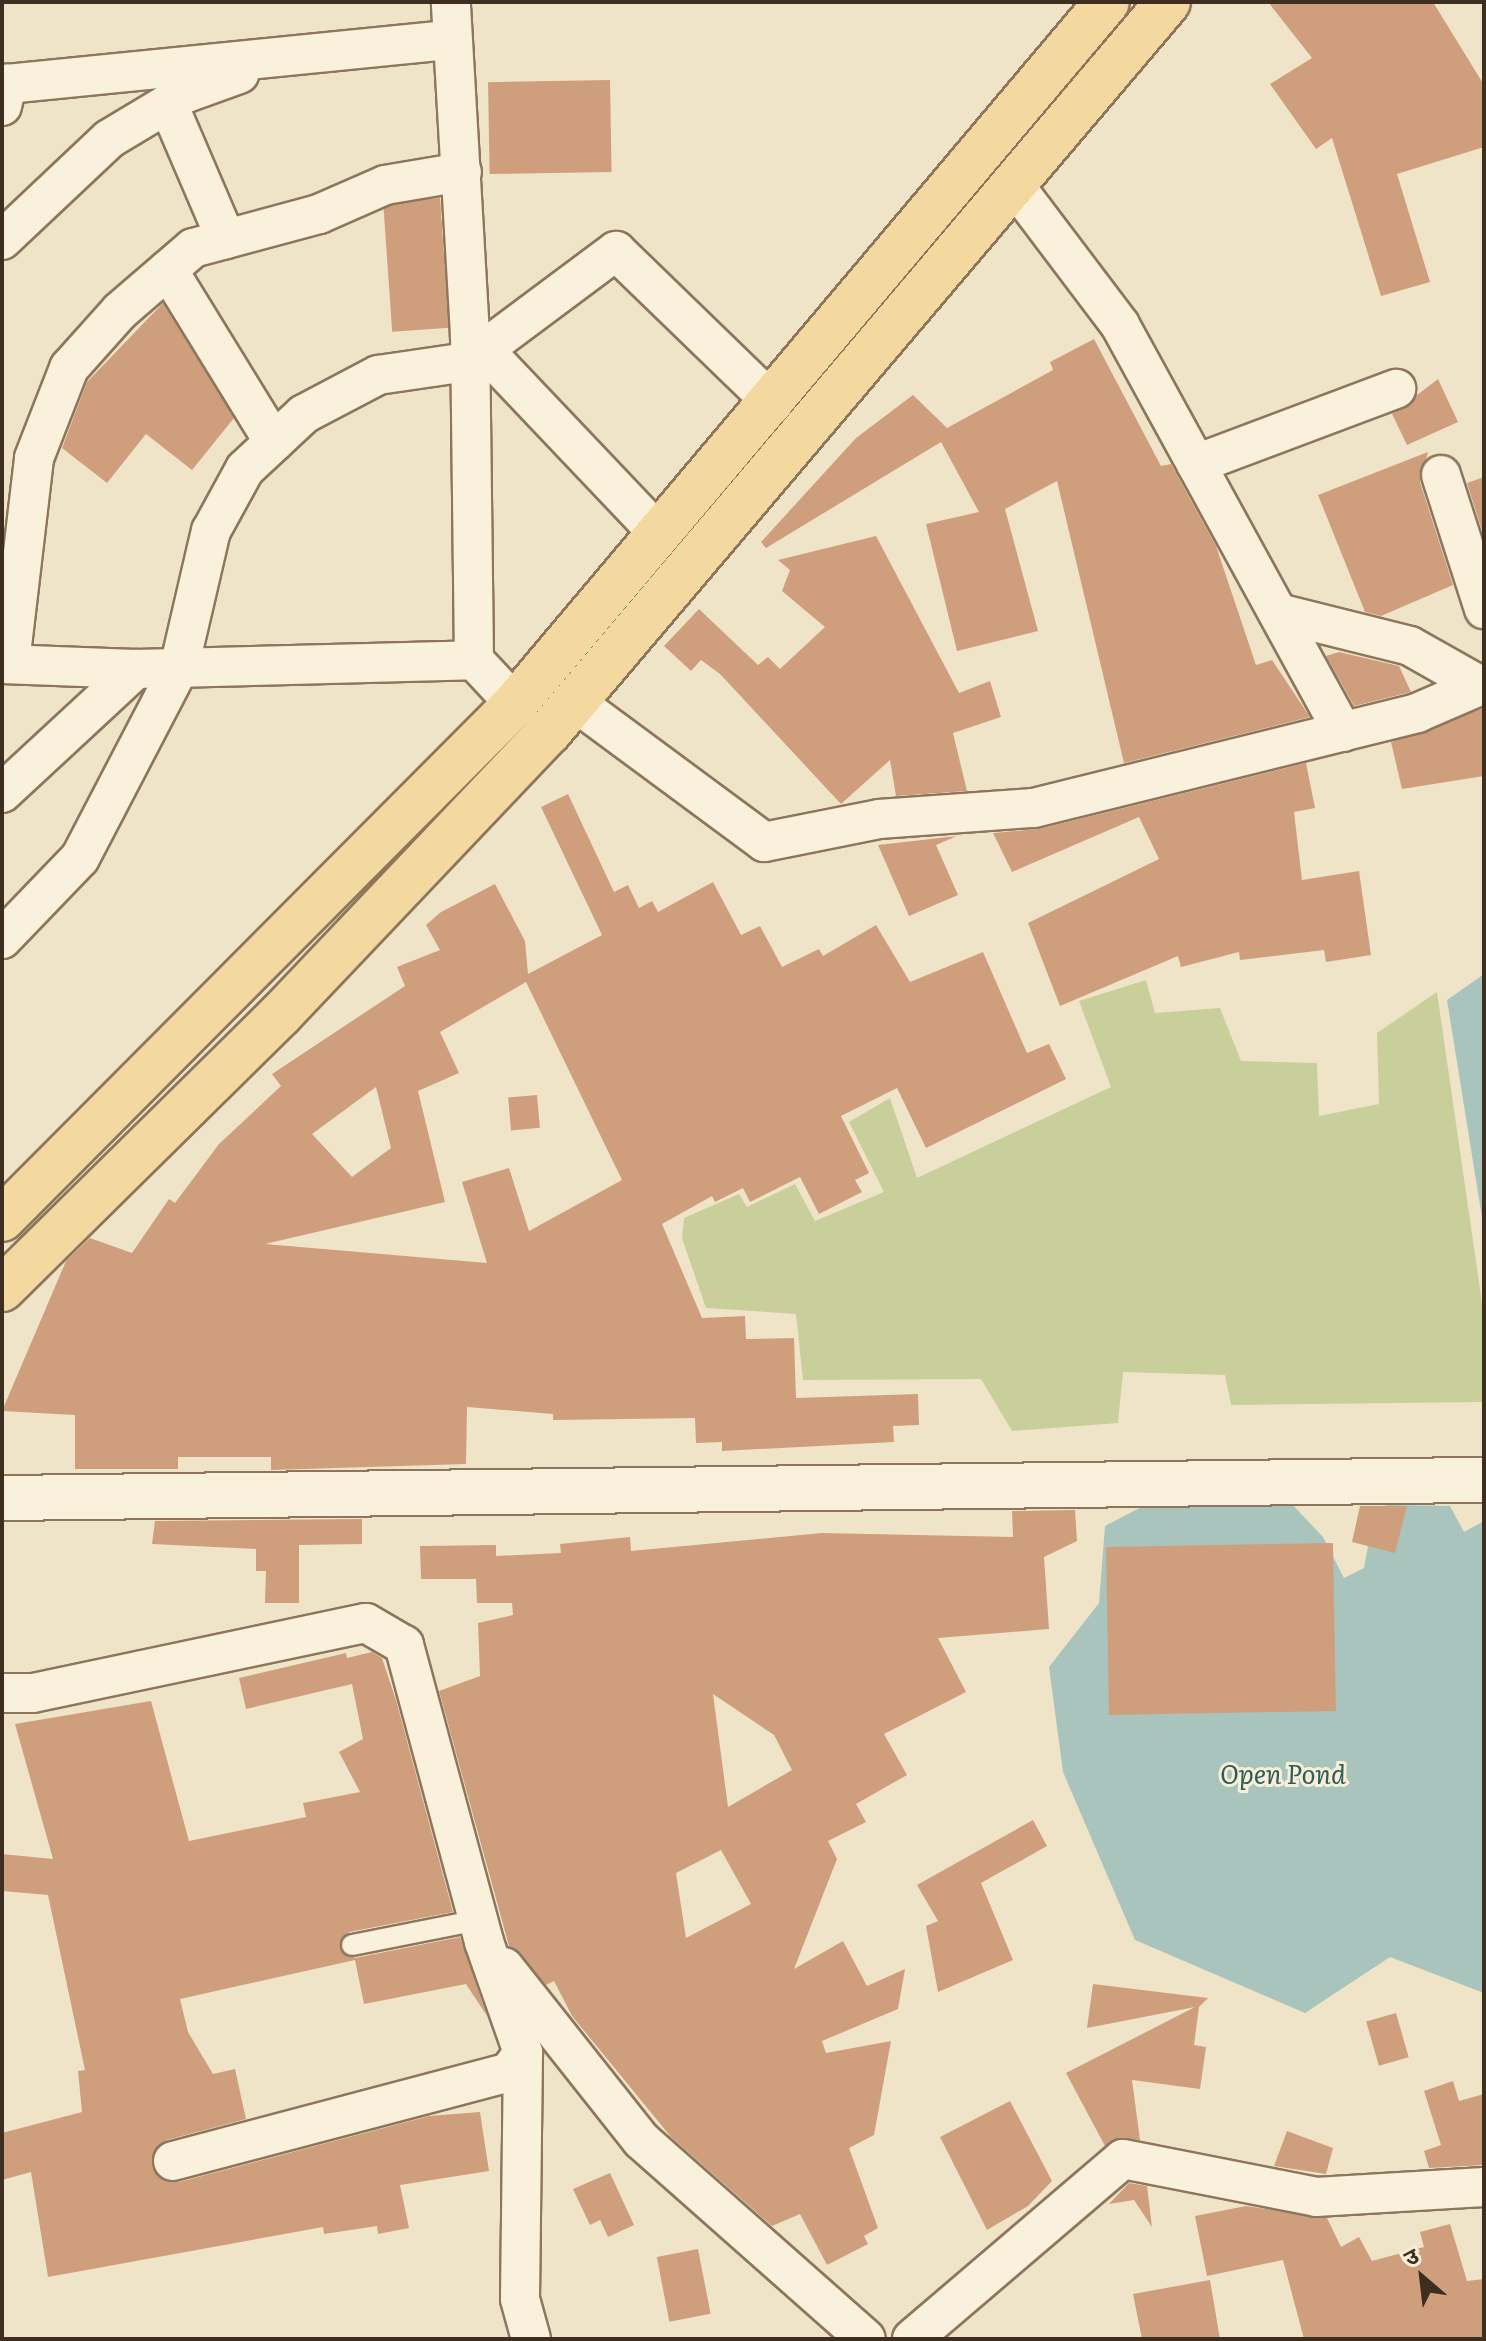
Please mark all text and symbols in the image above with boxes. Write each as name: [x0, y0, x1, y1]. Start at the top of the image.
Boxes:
water label: Open Pond: [1220, 1757, 1346, 1789]
north arrow: [1382, 2237, 1462, 2317]
text: उ: [1397, 2238, 1424, 2273]

